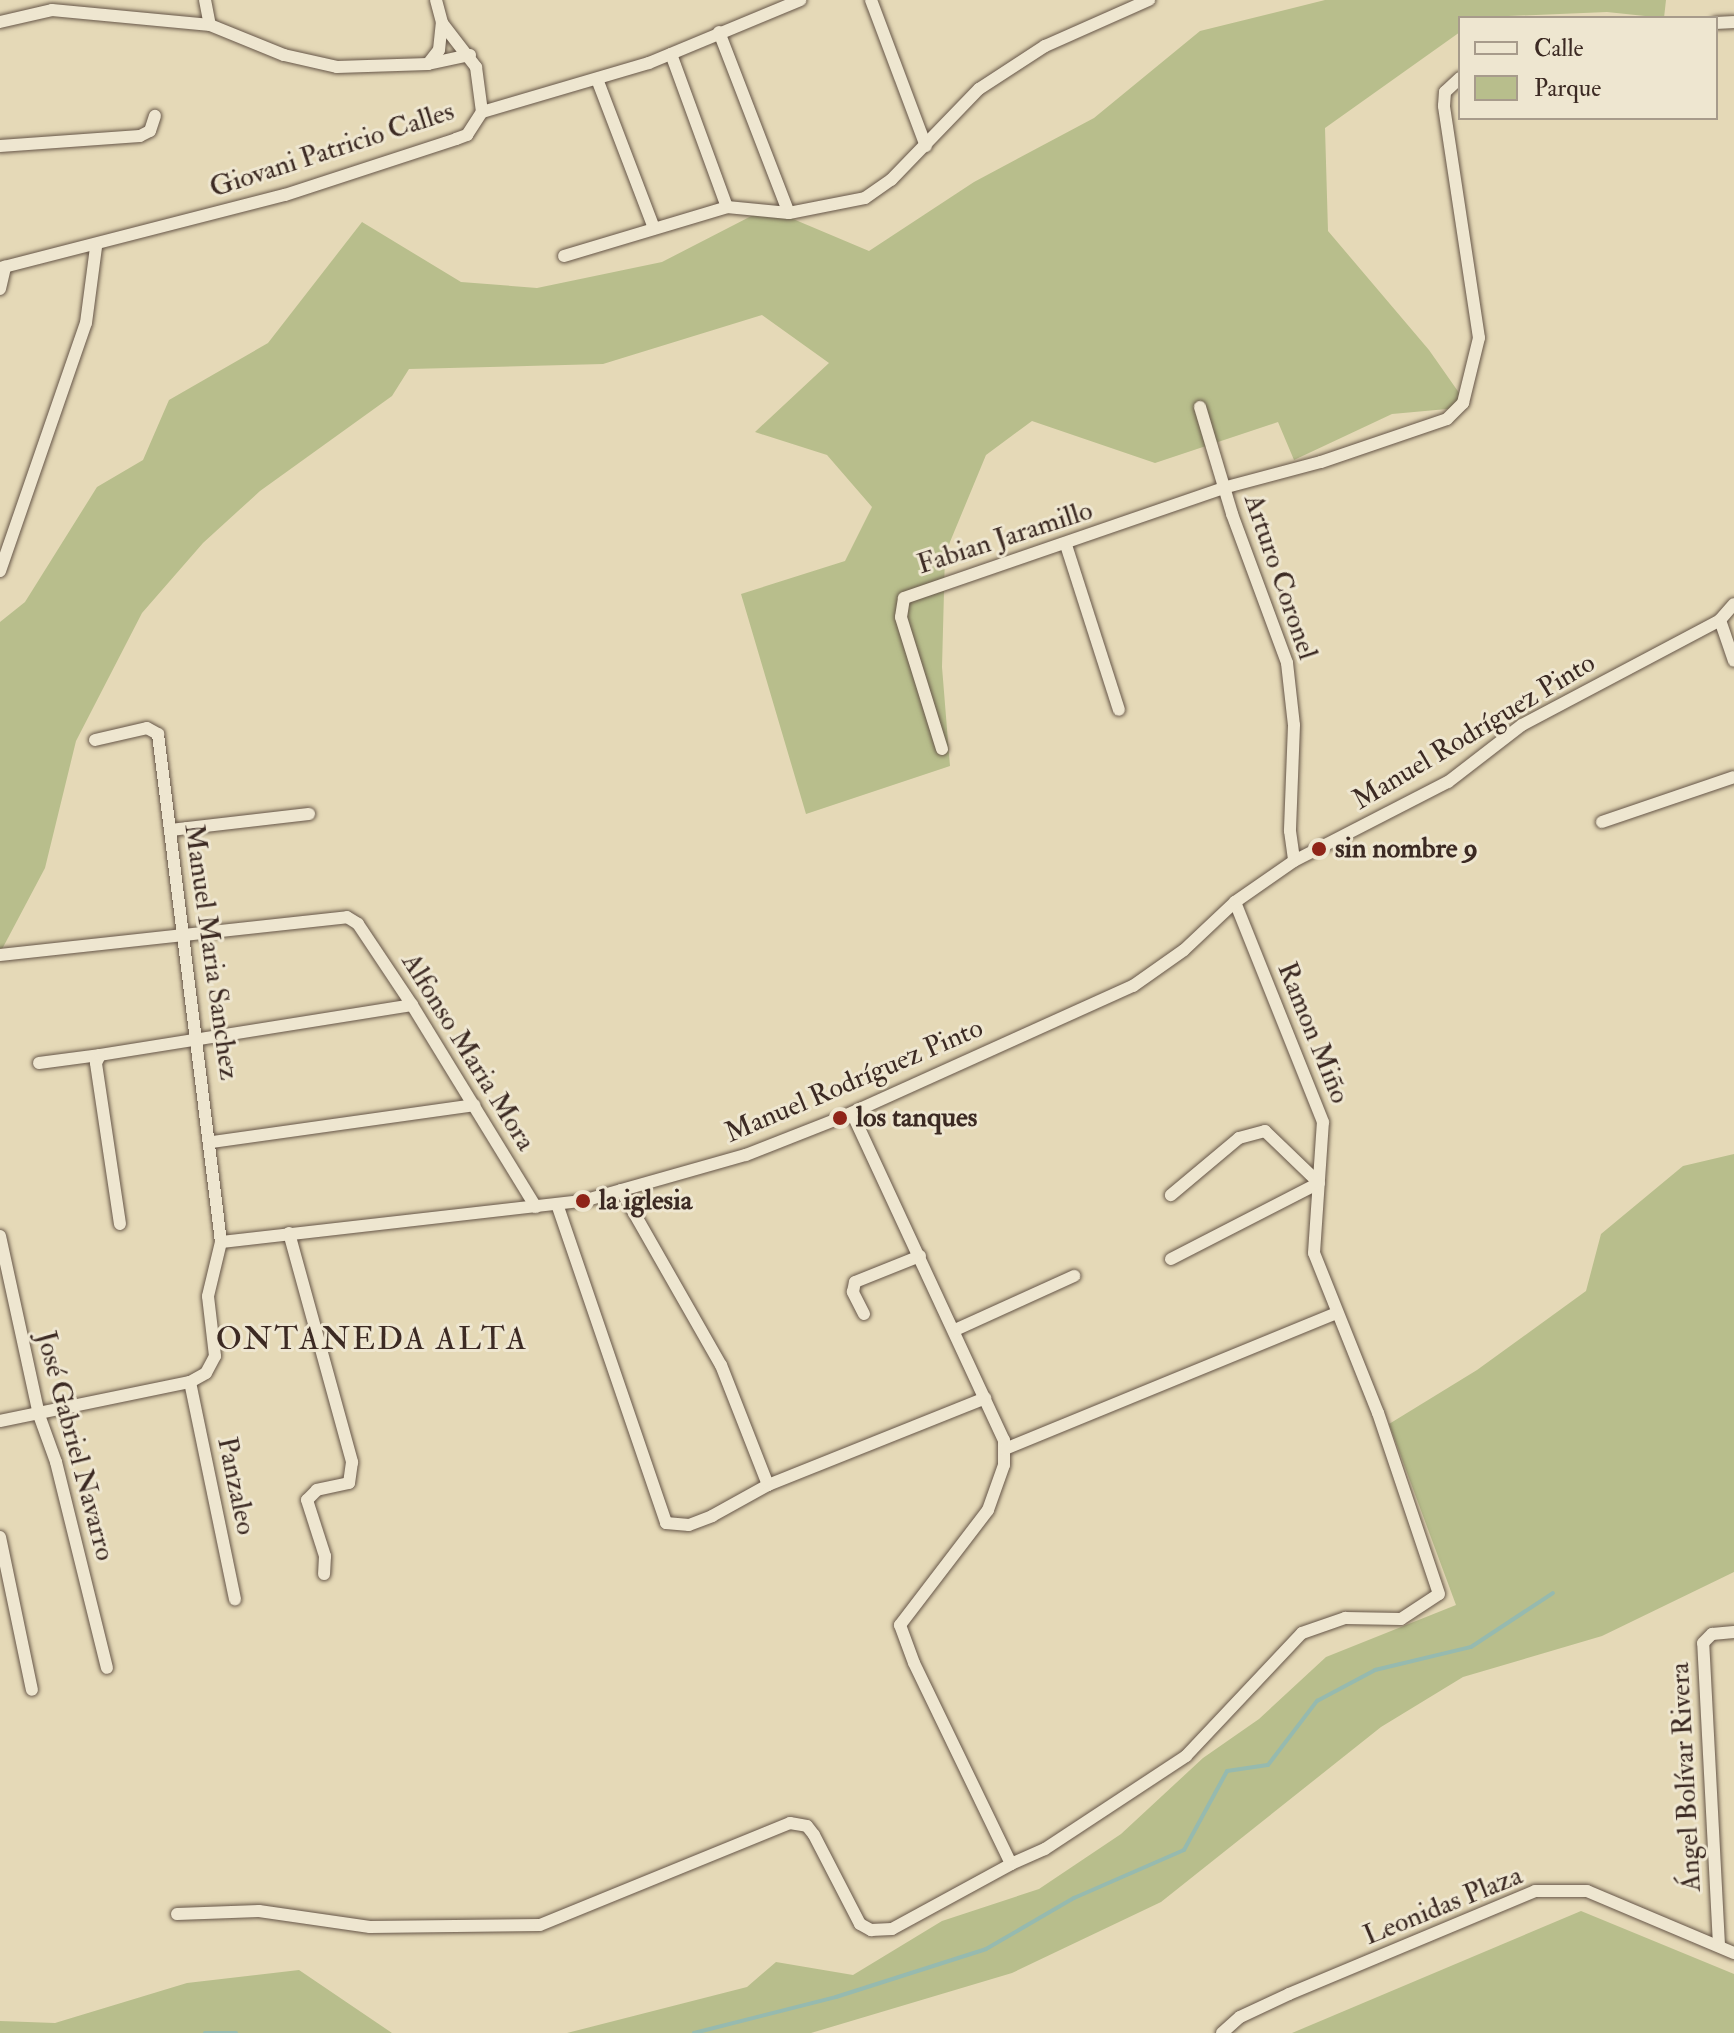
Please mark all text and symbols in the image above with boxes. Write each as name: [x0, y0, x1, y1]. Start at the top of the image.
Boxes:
legend: [1458, 16, 1718, 120]
text: Calle: [1534, 33, 1584, 64]
text: Parque: [1534, 73, 1601, 104]
street label: Giovani Patricio Calles: [206, 95, 458, 205]
street label: Arturo Coronel: [1236, 490, 1324, 664]
street label: Fabian Jaramillo: [913, 494, 1097, 582]
street label: Manuel Rodríguez Pinto: [1347, 646, 1601, 818]
street label: Manuel Maria Sanchez: [176, 822, 246, 1082]
place label: sin nombre 9: [1335, 832, 1478, 866]
marker: sin nombre 9: [1310, 840, 1328, 858]
street label: Alfonso Maria Mora: [394, 947, 542, 1157]
street label: Ramon Miño: [1269, 957, 1357, 1109]
street label: Manuel Rodríguez Pinto: [720, 1011, 988, 1151]
place label: los tanques: [856, 1101, 977, 1135]
marker: los tanques: [831, 1109, 849, 1127]
place label: la iglesia: [599, 1184, 692, 1218]
marker: la iglesia: [574, 1192, 592, 1210]
district label: ONTANEDA ALTA: [216, 1320, 528, 1358]
street label: José Gabriel Navarro: [28, 1328, 122, 1564]
street label: Panzaleo: [209, 1434, 263, 1538]
street label: Ángel Bolívar Rivera: [1663, 1661, 1709, 1893]
street label: Leonidas Plaza: [1359, 1859, 1527, 1953]

